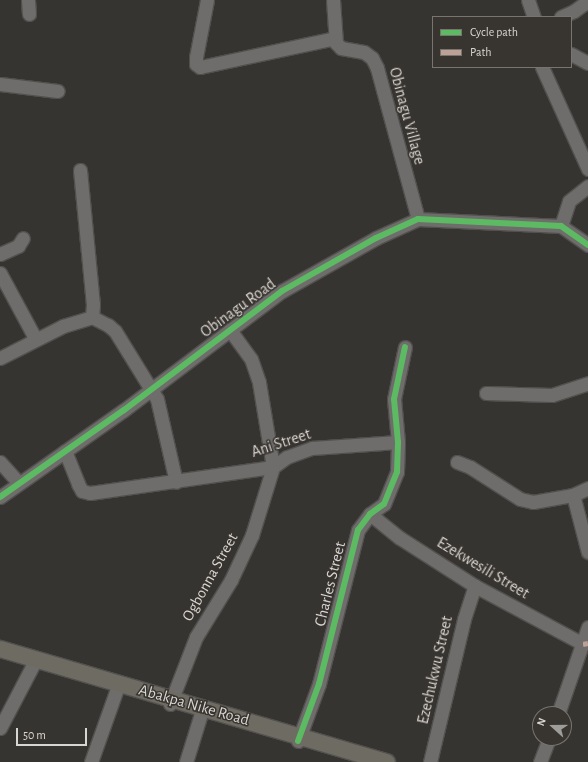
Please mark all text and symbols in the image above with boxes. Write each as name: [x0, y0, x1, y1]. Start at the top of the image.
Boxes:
legend: [432, 16, 572, 68]
text: Cycle path: [470, 26, 518, 38]
text: Path: [470, 46, 492, 58]
street label: Obinagu Village: [385, 65, 429, 167]
street label: Obinagu Road: [197, 274, 279, 342]
street label: Ani Street: [249, 424, 313, 462]
street label: Ogbonna Street: [178, 530, 242, 624]
street label: Ezekwesili Street: [433, 533, 533, 603]
street label: Charles Street: [310, 540, 350, 628]
street label: Ezechukwu Street: [413, 614, 457, 726]
street label: Abakpa Nike Road: [137, 680, 251, 730]
north arrow: [532, 706, 572, 746]
text: N: [535, 716, 548, 727]
scale bar: [18, 720, 89, 746]
text: 50 m: [23, 729, 46, 741]

